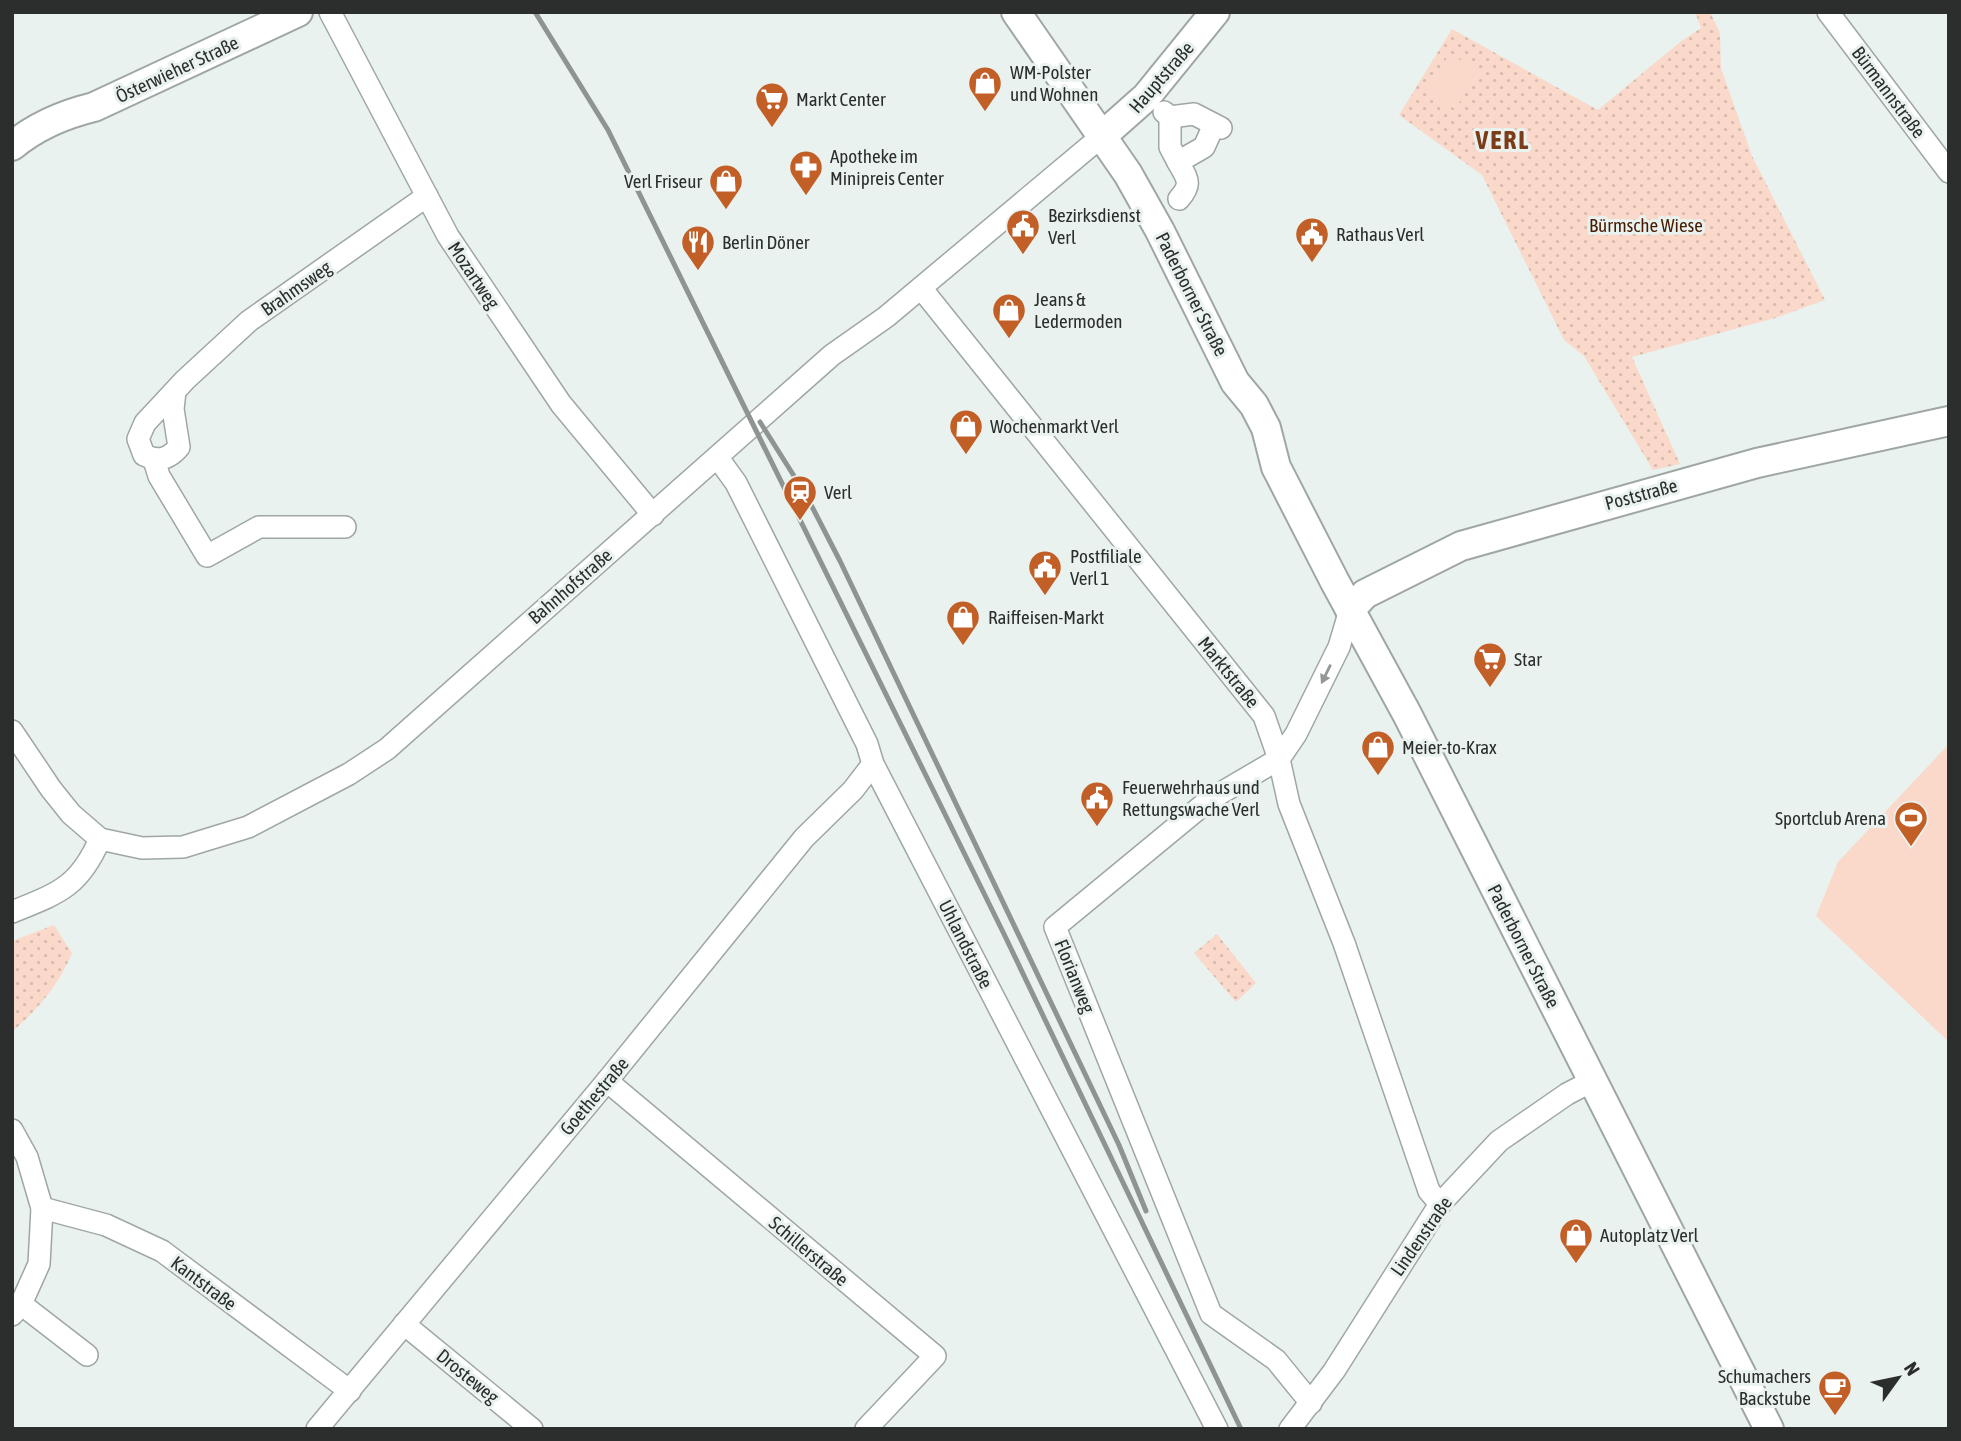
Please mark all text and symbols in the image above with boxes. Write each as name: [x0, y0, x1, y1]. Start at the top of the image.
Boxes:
street label: Österwieher Straße: [112, 31, 242, 107]
street label: Hauptstraße: [1124, 37, 1198, 117]
street label: Bürmannstraße: [1848, 42, 1930, 142]
place label: WM-Polster und Wohnen: [1010, 61, 1098, 105]
shop icon: WM-Polster und Wohnen: [966, 64, 1004, 113]
supermarket icon: Markt Center: [753, 80, 791, 129]
place label: Markt Center: [796, 88, 886, 110]
district label: VERL: [1475, 125, 1530, 155]
place label: Apotheke im Minipreis Center: [830, 145, 944, 189]
pharmacy icon: Apotheke im Minipreis Center: [787, 148, 825, 197]
shop icon: Verl Friseur: [707, 162, 745, 211]
place label: Verl Friseur: [624, 170, 702, 192]
place label: Bezirksdienst Verl: [1048, 204, 1141, 248]
public building icon: Bezirksdienst Verl: [1004, 207, 1042, 256]
park label: Bürmsche Wiese: [1589, 214, 1703, 236]
public building icon: Rathaus Verl: [1293, 215, 1331, 264]
restaurant icon: Berlin Döner: [679, 223, 717, 272]
place label: Rathaus Verl: [1336, 223, 1424, 245]
street label: Paderborner Straße: [1151, 229, 1233, 359]
place label: Berlin Döner: [722, 231, 810, 253]
street label: Mozartweg: [444, 237, 505, 313]
street label: Brahmsweg: [257, 255, 336, 320]
place label: Jeans & Ledermoden: [1034, 288, 1123, 332]
shop icon: Jeans & Ledermoden: [990, 291, 1028, 340]
shop icon: Wochenmarkt Verl: [947, 407, 985, 456]
place label: Wochenmarkt Verl: [990, 415, 1119, 437]
station icon: Verl: [781, 473, 819, 522]
street label: Poststraße: [1602, 474, 1680, 514]
place label: Verl: [824, 481, 852, 503]
street label: Bahnhofstraße: [524, 544, 616, 628]
place label: Postfiliale Verl 1: [1070, 545, 1142, 589]
public building icon: Postfiliale Verl 1: [1026, 548, 1064, 597]
shop icon: Raiffeisen-Markt: [944, 598, 982, 647]
place label: Raiffeisen-Markt: [988, 606, 1104, 628]
street label: Marktstraße: [1194, 632, 1264, 712]
supermarket icon: Star: [1471, 640, 1509, 689]
place label: Star: [1514, 648, 1542, 670]
one-way arrow: [1320, 664, 1331, 684]
shop icon: Meier-to-Krax: [1359, 728, 1397, 777]
place label: Meier-to-Krax: [1402, 736, 1497, 758]
place label: Feuerwehrhaus und Rettungswache Verl: [1122, 776, 1260, 820]
public building icon: Feuerwehrhaus und Rettungswache Verl: [1078, 779, 1116, 828]
sports icon: Sportclub Arena: [1892, 799, 1930, 848]
place label: Sportclub Arena: [1775, 807, 1886, 829]
street label: Paderborner Straße: [1483, 881, 1565, 1011]
street label: Uhlandstraße: [934, 896, 998, 992]
street label: Florianweg: [1050, 936, 1100, 1017]
street label: Goethestraße: [555, 1053, 633, 1139]
street label: Lindenstraße: [1386, 1192, 1456, 1280]
street label: Schillerstraße: [765, 1212, 853, 1290]
shop icon: Autoplatz Verl: [1557, 1216, 1595, 1265]
place label: Autoplatz Verl: [1600, 1224, 1699, 1246]
street label: Kantstraße: [167, 1251, 241, 1315]
north arrow: [1863, 1343, 1933, 1413]
street label: Drosteweg: [432, 1344, 504, 1408]
text: N: [1900, 1358, 1925, 1379]
place label: Schumachers Backstube: [1718, 1365, 1811, 1409]
cafe icon: Schumachers Backstube: [1816, 1368, 1854, 1417]

